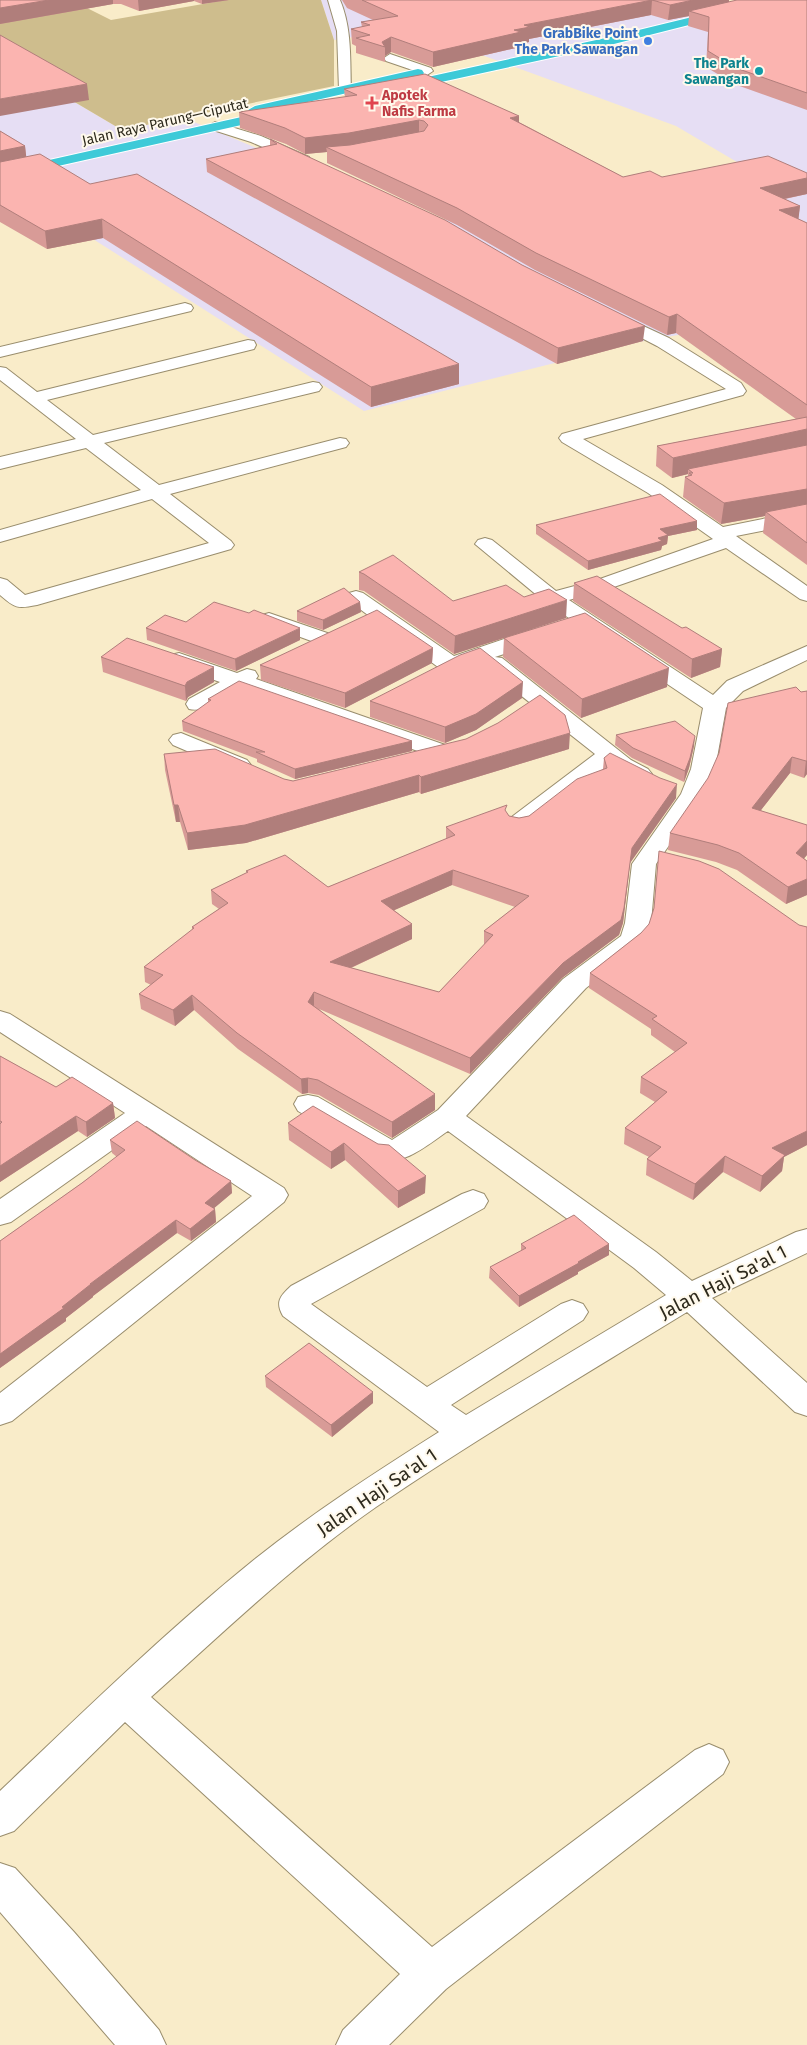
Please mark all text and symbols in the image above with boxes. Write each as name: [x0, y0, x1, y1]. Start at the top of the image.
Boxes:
place label: GrabBike Point The Park Sawangan: [515, 25, 639, 58]
marker: GrabBike Point The Park Sawangan: [642, 35, 654, 47]
place label: The Park Sawangan: [684, 55, 749, 88]
marker: The Park Sawangan: [753, 65, 765, 77]
place label: Apotek Nafis Farma: [381, 87, 457, 120]
street label: Jalan Raya Parung—Ciputat: [80, 94, 251, 149]
marker: Apotek Nafis Farma: [366, 97, 378, 109]
street label: Jalan Haji Sa'al 1: [655, 1240, 791, 1324]
street label: Jalan Haji Sa'al 1: [313, 1443, 441, 1541]

